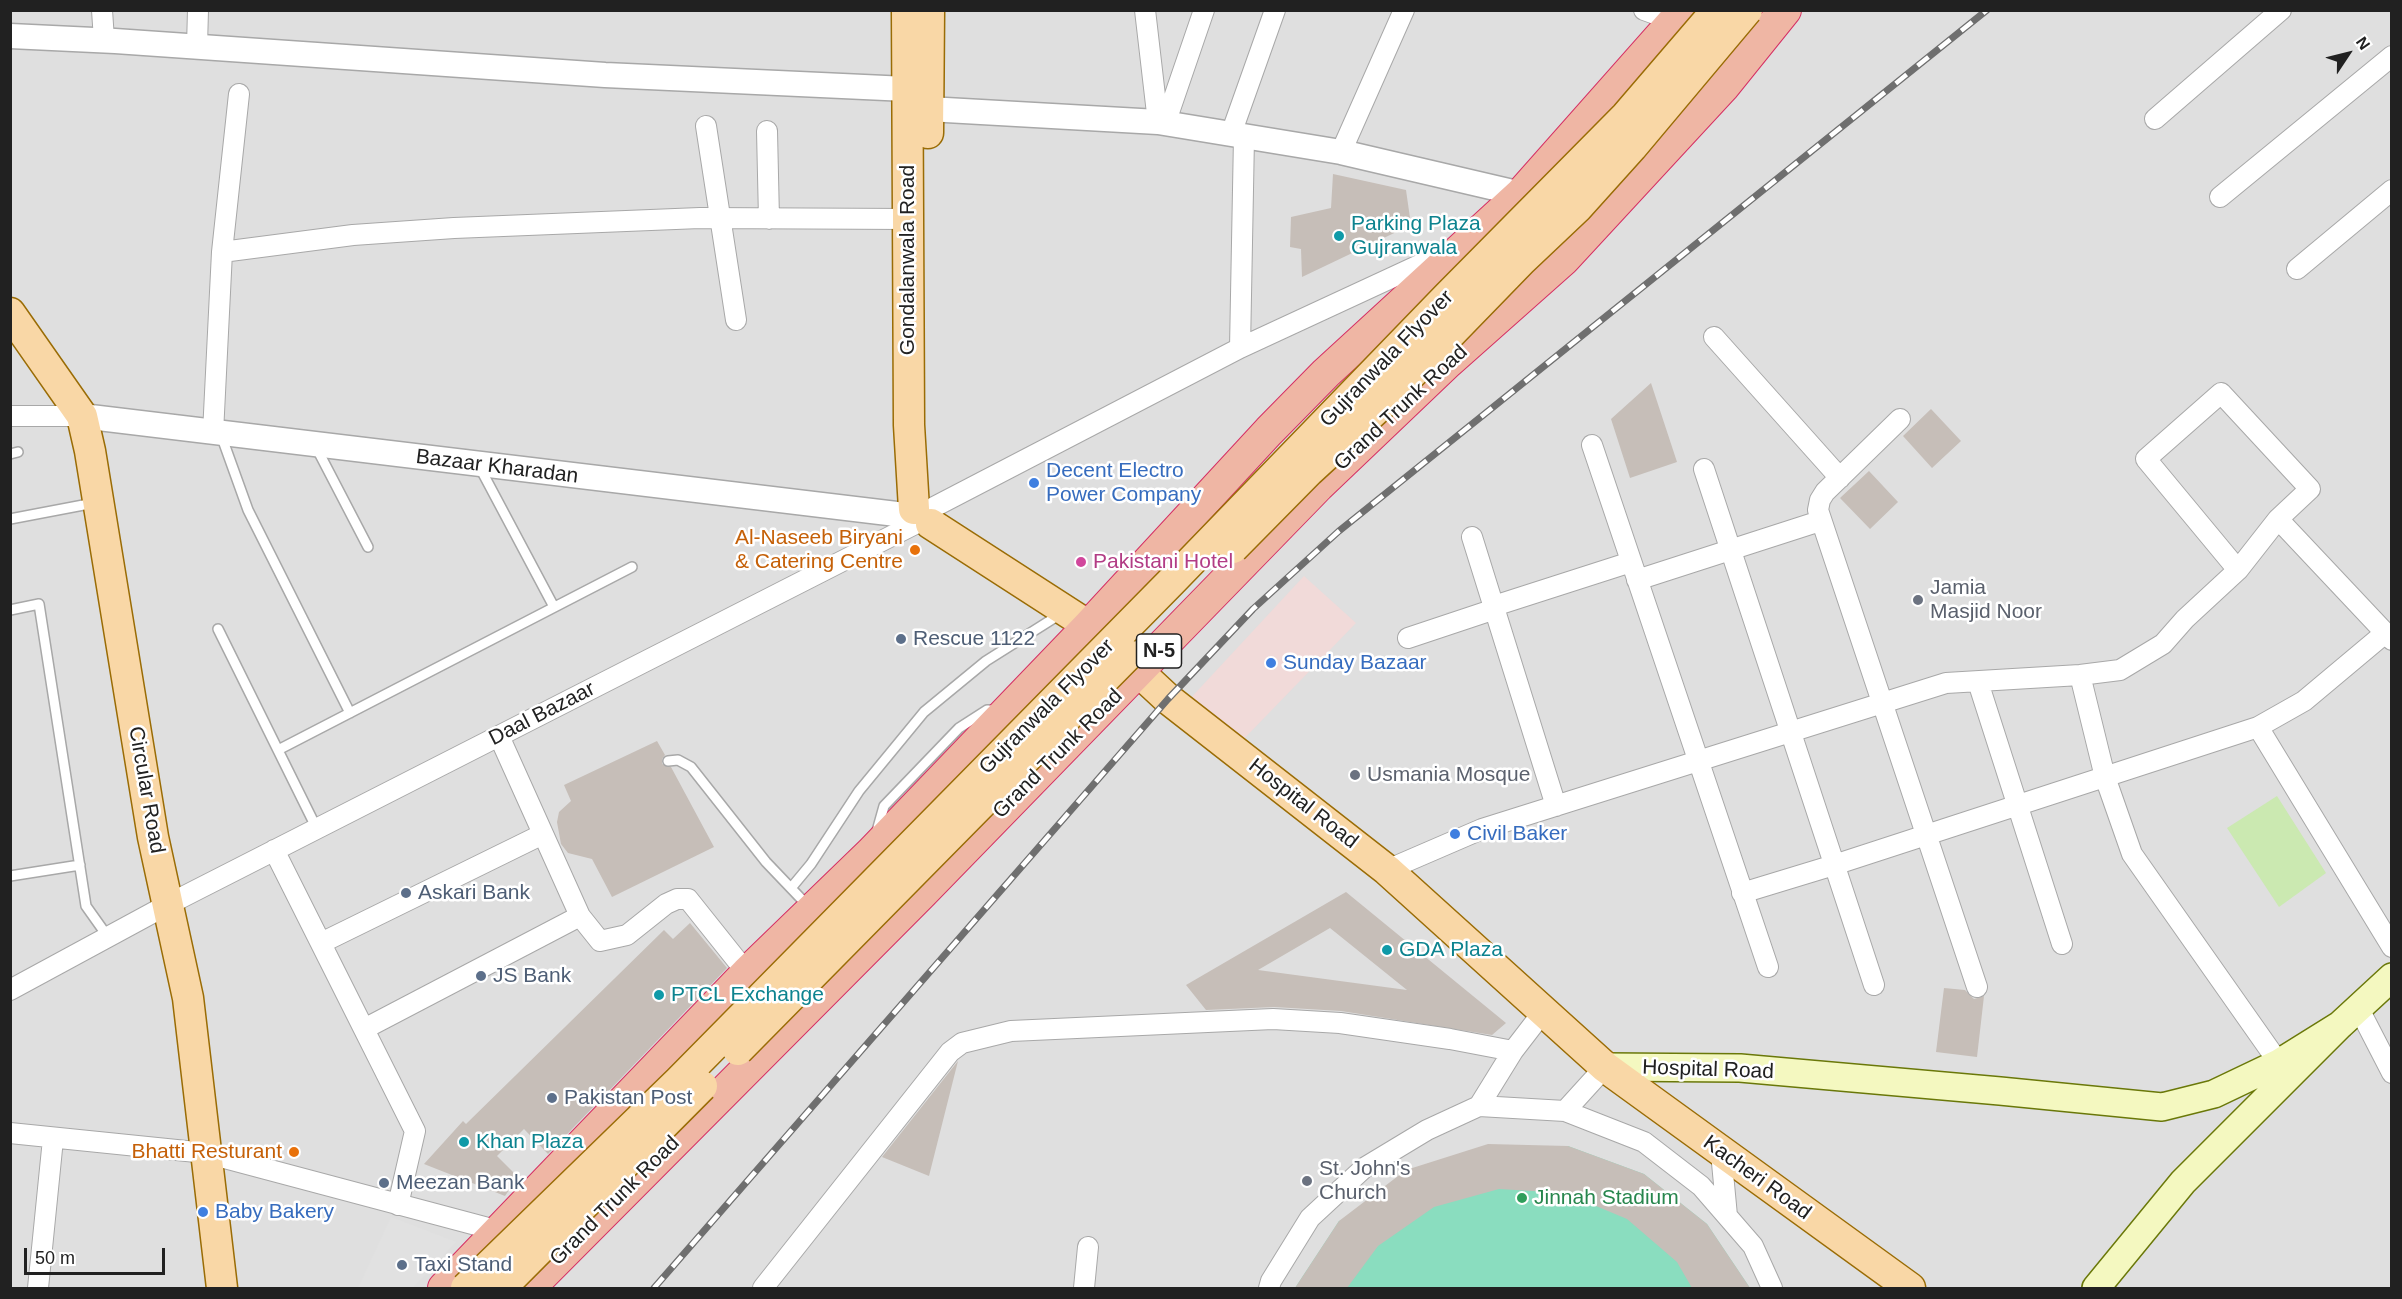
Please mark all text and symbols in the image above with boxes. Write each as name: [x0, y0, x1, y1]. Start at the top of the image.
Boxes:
north arrow: [2318, 24, 2378, 84]
text: N: [2353, 34, 2373, 53]
street label: Gondalanwala Road: [895, 165, 921, 355]
place label: Parking Plaza Gujranwala: [1351, 211, 1481, 261]
marker: Parking Plaza Gujranwala: [1332, 229, 1346, 243]
street label: Gujranwala Flyover: [1315, 285, 1459, 433]
street label: Grand Trunk Road: [1329, 340, 1473, 476]
street label: Bazaar Kharadan: [414, 445, 580, 489]
place label: Decent Electro Power Company: [1046, 458, 1201, 508]
marker: Decent Electro Power Company: [1027, 476, 1041, 490]
place label: Al-Naseeb Biryani & Catering Centre: [735, 525, 903, 575]
marker: Al-Naseeb Biryani & Catering Centre: [908, 543, 922, 557]
place label: Pakistani Hotel: [1093, 549, 1233, 575]
marker: Pakistani Hotel: [1074, 555, 1088, 569]
place label: Jamia Masjid Noor: [1930, 575, 2042, 625]
marker: Jamia Masjid Noor: [1911, 593, 1925, 607]
place label: Rescue 1122: [913, 626, 1035, 652]
marker: Rescue 1122: [894, 632, 908, 646]
street label: Gujranwala Flyover: [974, 634, 1120, 780]
road number: N-5: [1136, 634, 1182, 668]
place label: Sunday Bazaar: [1283, 650, 1427, 676]
marker: Sunday Bazaar: [1264, 656, 1278, 670]
street label: Daal Bazaar: [485, 677, 599, 751]
street label: Grand Trunk Road: [988, 684, 1128, 824]
street label: Circular Road: [122, 725, 170, 855]
street label: Hospital Road: [1243, 753, 1363, 855]
place label: Usmania Mosque: [1367, 762, 1530, 788]
marker: Usmania Mosque: [1348, 768, 1362, 782]
place label: Civil Baker: [1467, 821, 1567, 847]
marker: Civil Baker: [1448, 827, 1462, 841]
place label: Askari Bank: [418, 880, 530, 906]
marker: Askari Bank: [399, 886, 413, 900]
place label: GDA Plaza: [1399, 937, 1503, 963]
marker: GDA Plaza: [1380, 943, 1394, 957]
place label: JS Bank: [493, 963, 571, 989]
marker: JS Bank: [474, 969, 488, 983]
place label: PTCL Exchange: [671, 982, 824, 1008]
marker: PTCL Exchange: [652, 988, 666, 1002]
street label: Hospital Road: [1642, 1055, 1774, 1085]
place label: Pakistan Post: [564, 1085, 692, 1111]
marker: Pakistan Post: [545, 1091, 559, 1105]
place label: Khan Plaza: [476, 1129, 583, 1155]
street label: Kacheri Road: [1698, 1130, 1816, 1226]
street label: Grand Trunk Road: [545, 1131, 685, 1271]
marker: Khan Plaza: [457, 1135, 471, 1149]
place label: Bhatti Resturant: [131, 1139, 282, 1165]
marker: Bhatti Resturant: [287, 1145, 301, 1159]
place label: St. John's Church: [1319, 1156, 1411, 1206]
place label: Meezan Bank: [396, 1170, 524, 1196]
marker: St. John's Church: [1300, 1174, 1314, 1188]
marker: Meezan Bank: [377, 1176, 391, 1190]
place label: Jinnah Stadium: [1534, 1185, 1679, 1211]
marker: Jinnah Stadium: [1515, 1191, 1529, 1205]
place label: Baby Bakery: [215, 1199, 334, 1225]
marker: Baby Bakery: [196, 1205, 210, 1219]
scale bar: [27, 1236, 168, 1274]
text: 50 m: [35, 1248, 75, 1268]
place label: Taxi Stand: [414, 1252, 512, 1278]
marker: Taxi Stand: [395, 1258, 409, 1272]

